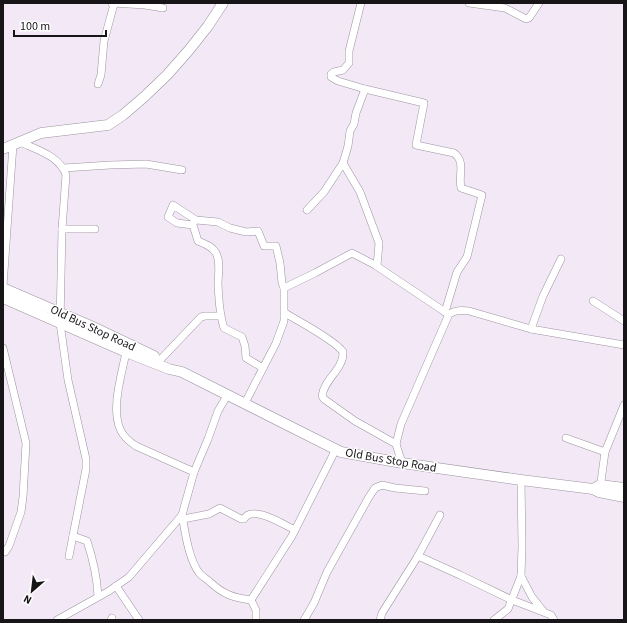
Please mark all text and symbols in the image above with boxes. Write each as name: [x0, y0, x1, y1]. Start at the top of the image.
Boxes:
scale bar: [14, 12, 106, 38]
text: 100 m: [20, 18, 50, 35]
street label: Old Bus Stop Road: [47, 301, 138, 356]
street label: Old Bus Stop Road: [344, 444, 438, 477]
north arrow: [12, 571, 52, 611]
text: N: [21, 591, 34, 608]

